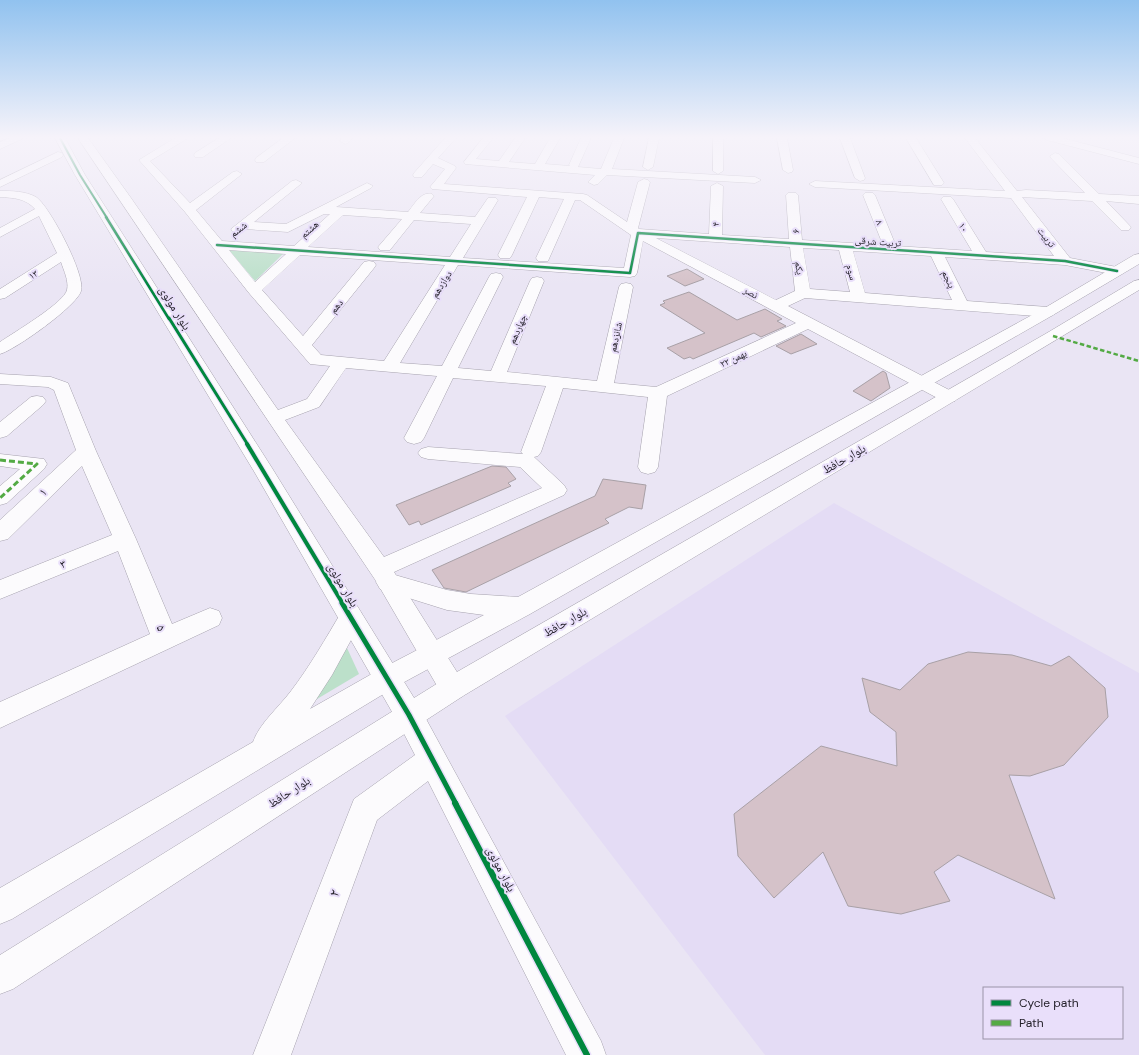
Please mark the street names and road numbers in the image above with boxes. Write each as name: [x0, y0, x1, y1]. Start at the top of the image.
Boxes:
street label: ششم: [227, 218, 251, 241]
street label: هشتم: [297, 218, 322, 242]
street label: ۸: [873, 218, 887, 227]
street label: ۱۰: [956, 220, 971, 234]
street label: ۴: [709, 221, 722, 226]
street label: تربیت: [1035, 225, 1059, 250]
street label: ۶: [789, 228, 802, 234]
street label: تربیت شرقی: [854, 233, 902, 250]
street label: یکم: [791, 261, 807, 276]
street label: سوم: [842, 263, 860, 282]
street label: ۱۳: [26, 266, 41, 282]
street label: دوازدهم: [428, 268, 456, 301]
street label: پنجم: [938, 268, 958, 291]
street label: بلوار مولوی: [155, 283, 195, 333]
street label: نصر: [740, 283, 760, 302]
street label: دهم: [327, 297, 347, 317]
street label: چهاردهم: [505, 312, 531, 346]
street label: شانزدهم: [606, 320, 626, 354]
street label: ۲۲ بهمن: [718, 347, 749, 370]
street label: بلوار حافظ: [819, 440, 869, 478]
street label: ۱: [36, 484, 50, 500]
street label: ۳: [58, 556, 68, 572]
street label: بلوار مولوی: [323, 560, 363, 610]
street label: بلوار حافظ: [540, 603, 590, 641]
street label: ۵: [153, 623, 169, 633]
street label: بلوار حافظ: [265, 772, 313, 812]
street label: بلوار مولوی: [482, 844, 520, 894]
street label: ۲: [324, 887, 344, 899]

